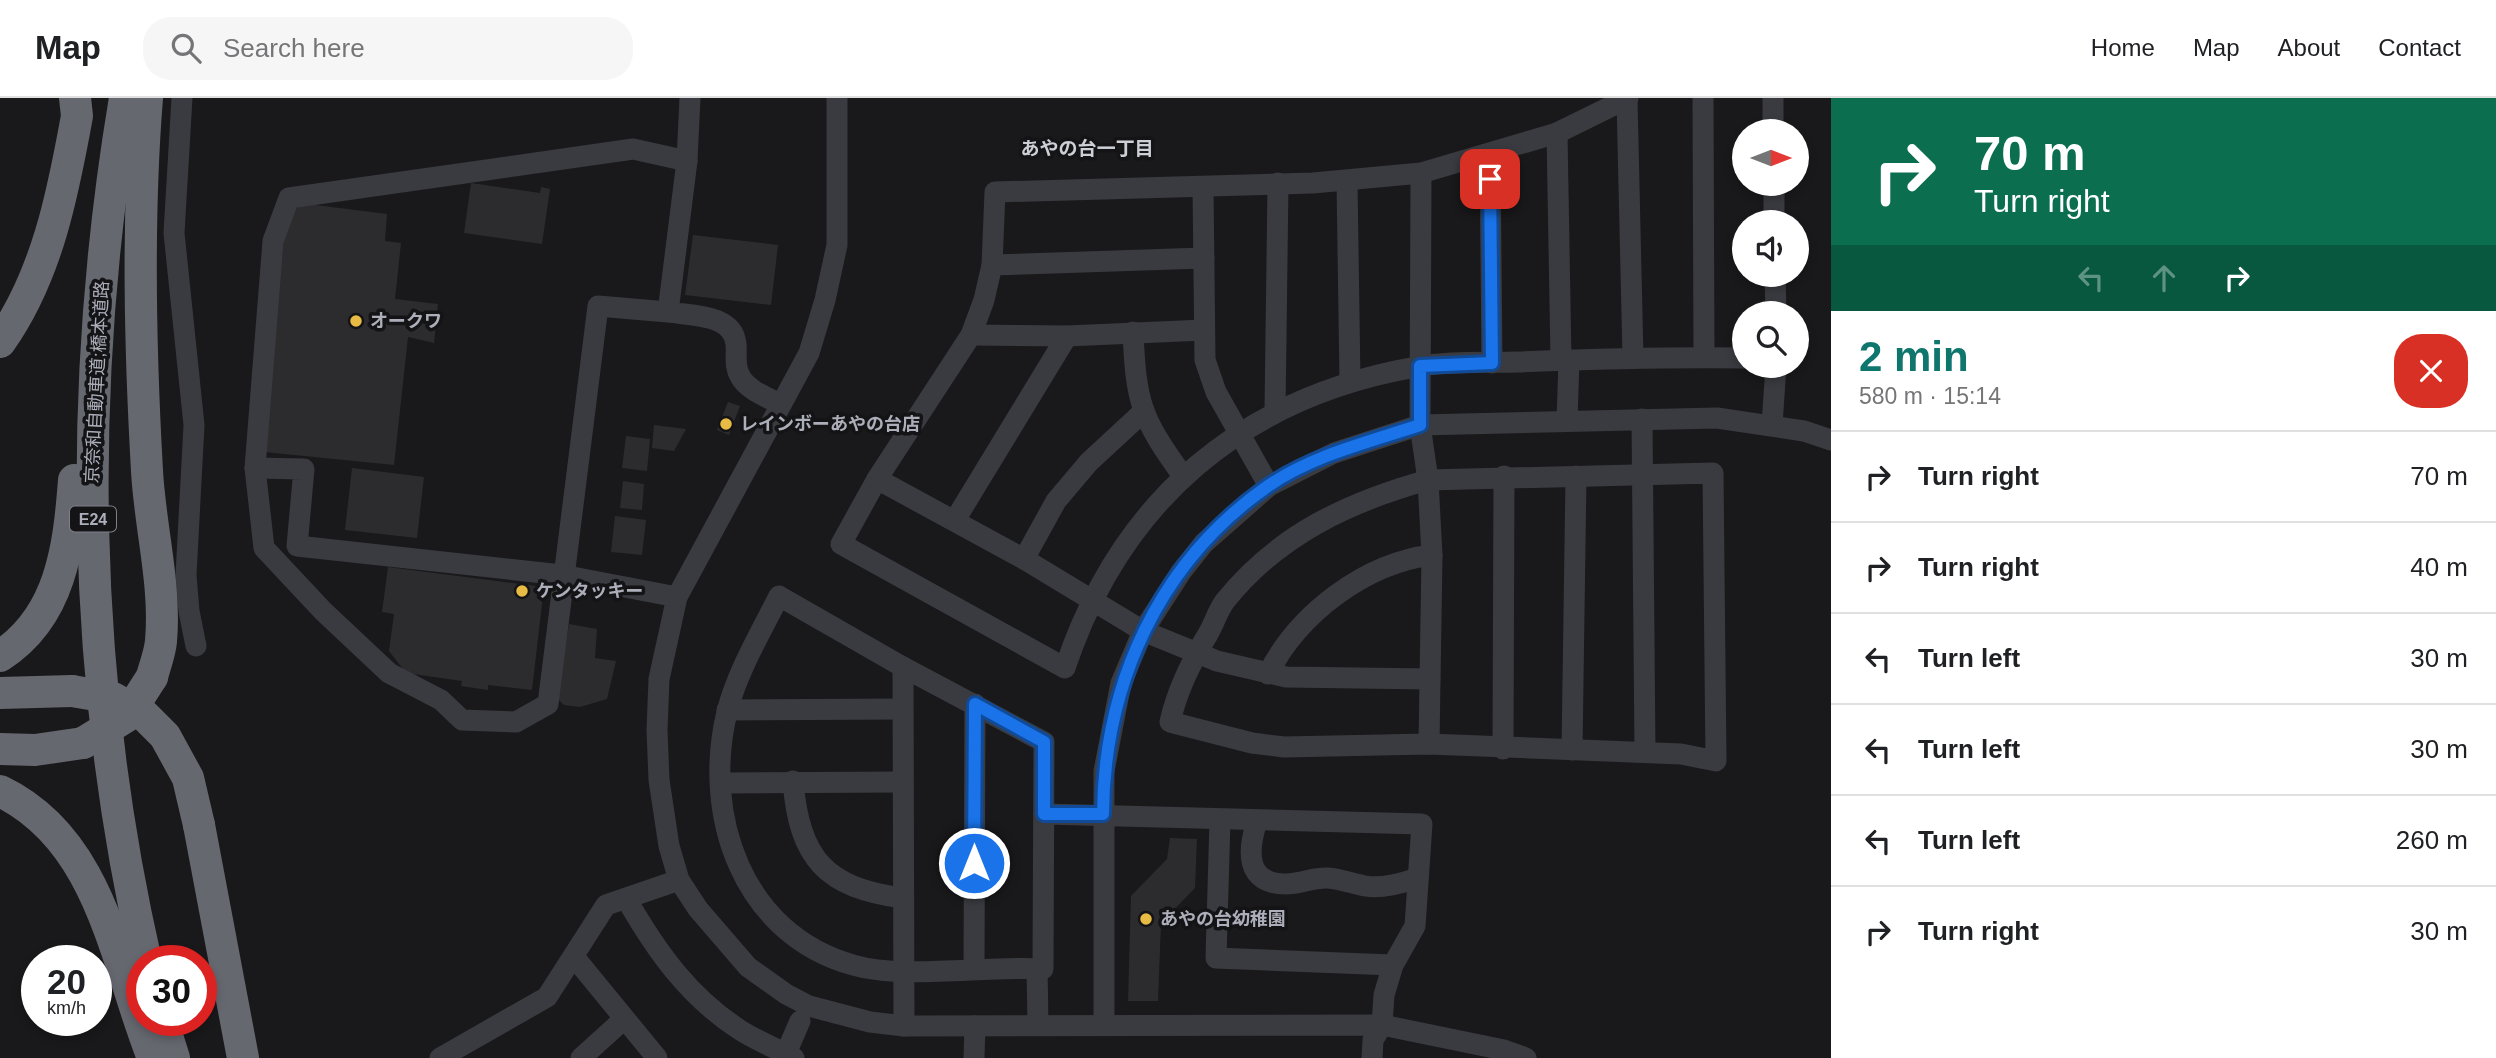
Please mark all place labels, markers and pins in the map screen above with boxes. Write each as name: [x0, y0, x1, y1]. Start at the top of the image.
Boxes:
pin: [1460, 149, 1520, 209]
place label: オークワ: [370, 311, 442, 331]
marker: オークワ: [348, 313, 364, 329]
place label: レインボーあやの台店: [740, 414, 920, 434]
marker: レインボーあやの台店: [718, 416, 734, 432]
place label: ケンタッキー: [536, 581, 643, 601]
marker: ケンタッキー: [514, 583, 530, 599]
place label: あやの台幼稚園: [1160, 909, 1286, 929]
marker: あやの台幼稚園: [1138, 911, 1154, 927]

